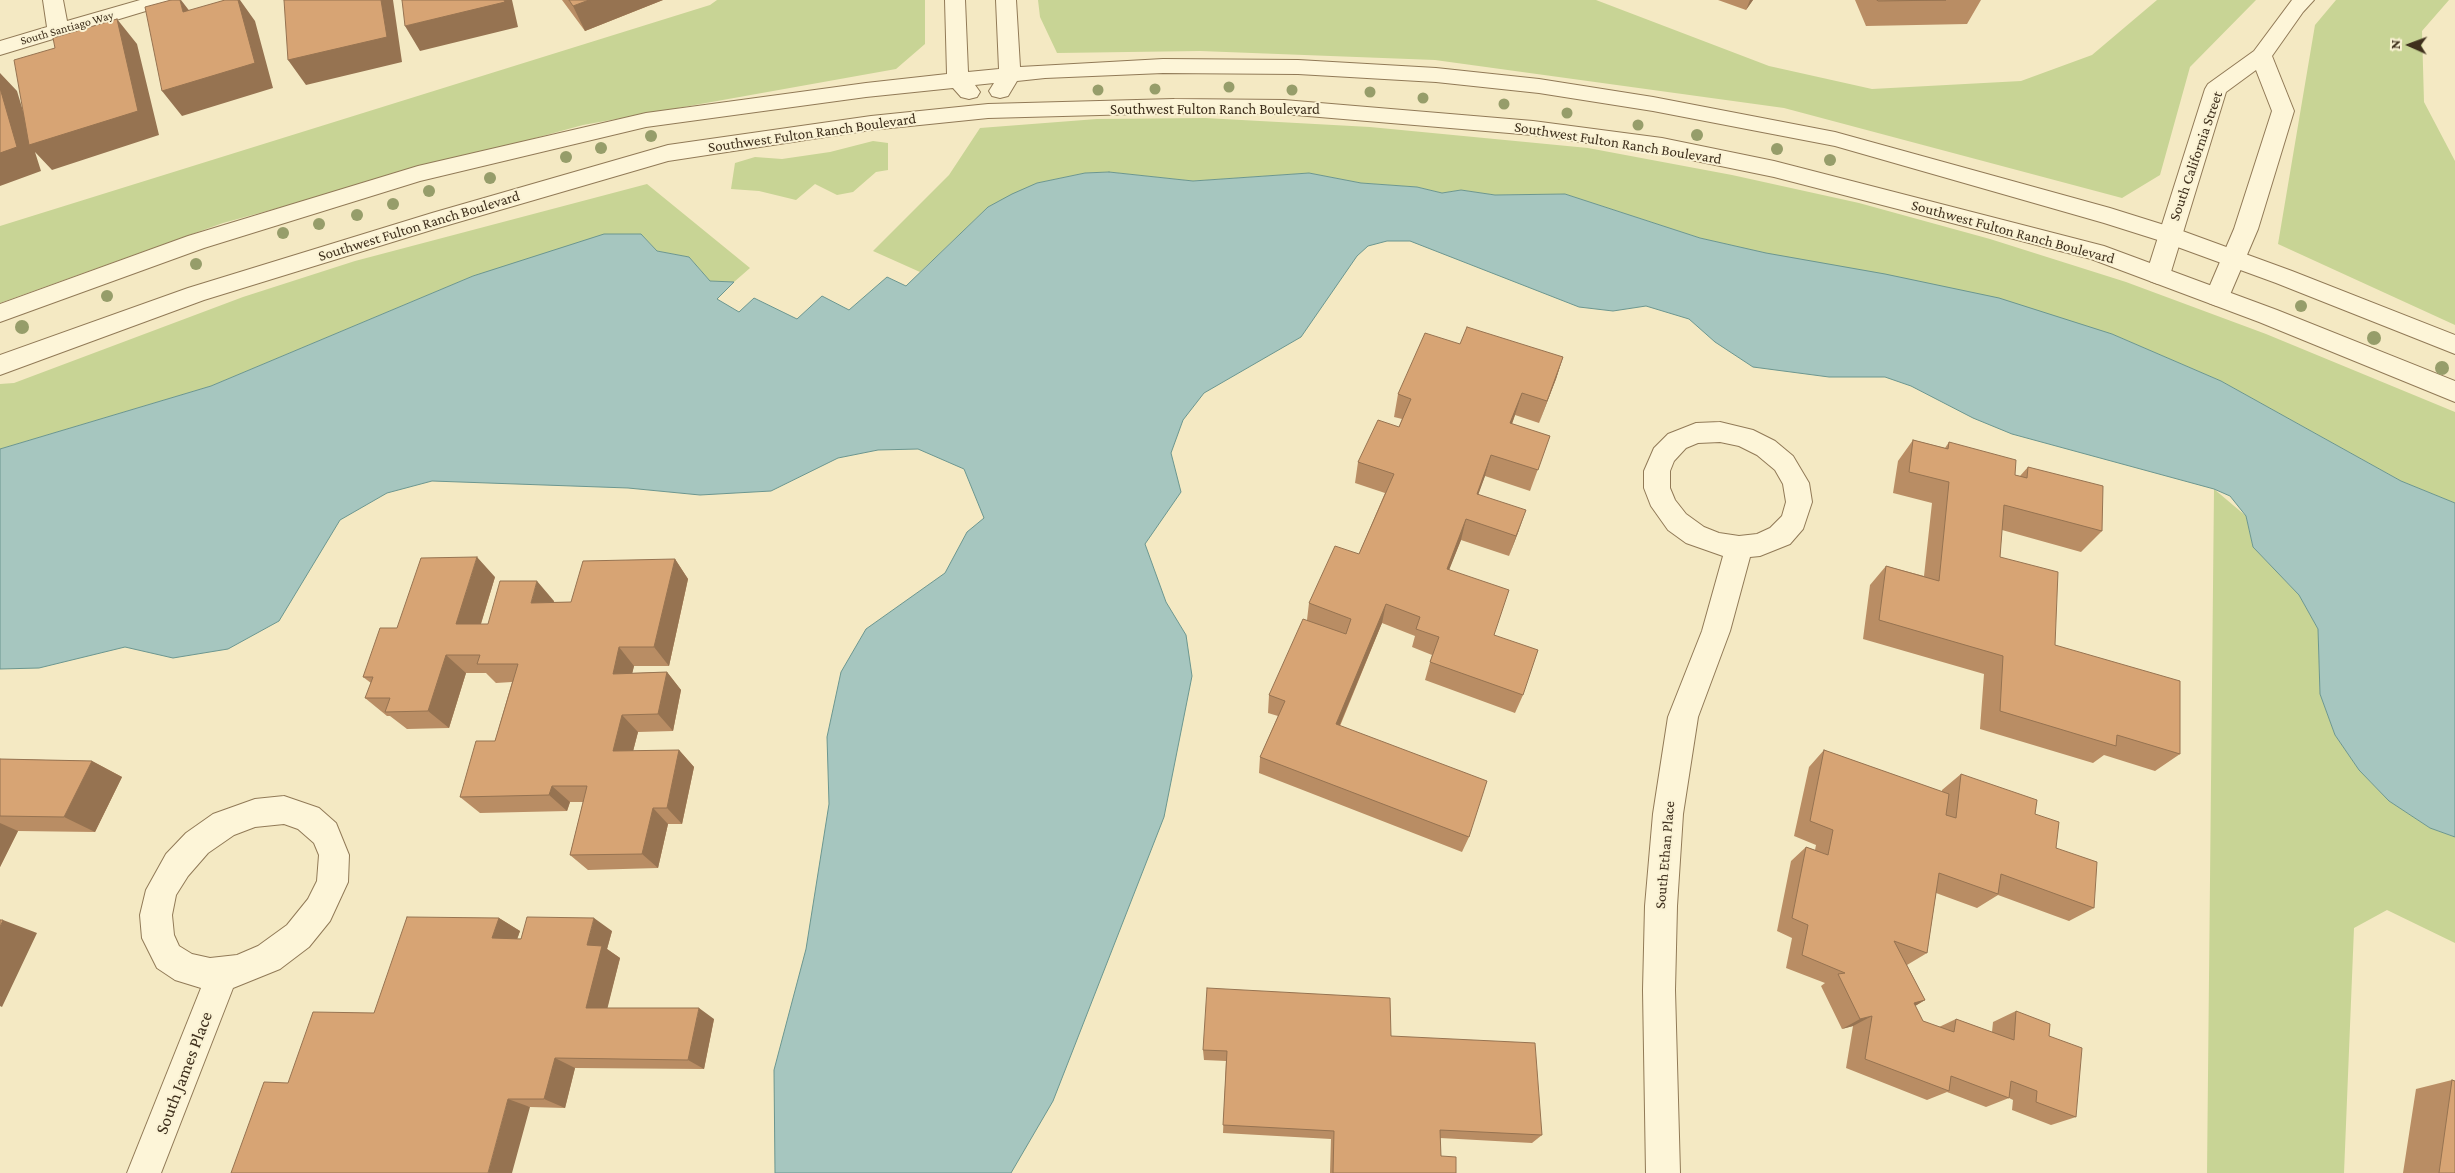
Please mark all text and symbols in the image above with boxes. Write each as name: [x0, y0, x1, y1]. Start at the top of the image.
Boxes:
street label: South Santiago Way: [19, 8, 115, 48]
north arrow: [2385, 20, 2435, 70]
text: N: [2387, 39, 2403, 50]
street label: South California Street: [2165, 89, 2227, 223]
street label: Southwest Fulton Ranch Boulevard: [1110, 100, 1320, 118]
street label: Southwest Fulton Ranch Boulevard: [707, 109, 917, 157]
street label: Southwest Fulton Ranch Boulevard: [1513, 118, 1723, 168]
street label: Southwest Fulton Ranch Boulevard: [316, 187, 522, 265]
street label: Southwest Fulton Ranch Boulevard: [1909, 196, 2117, 268]
street label: South Ethan Place: [1651, 800, 1679, 910]
street label: South James Place: [151, 1009, 217, 1137]

